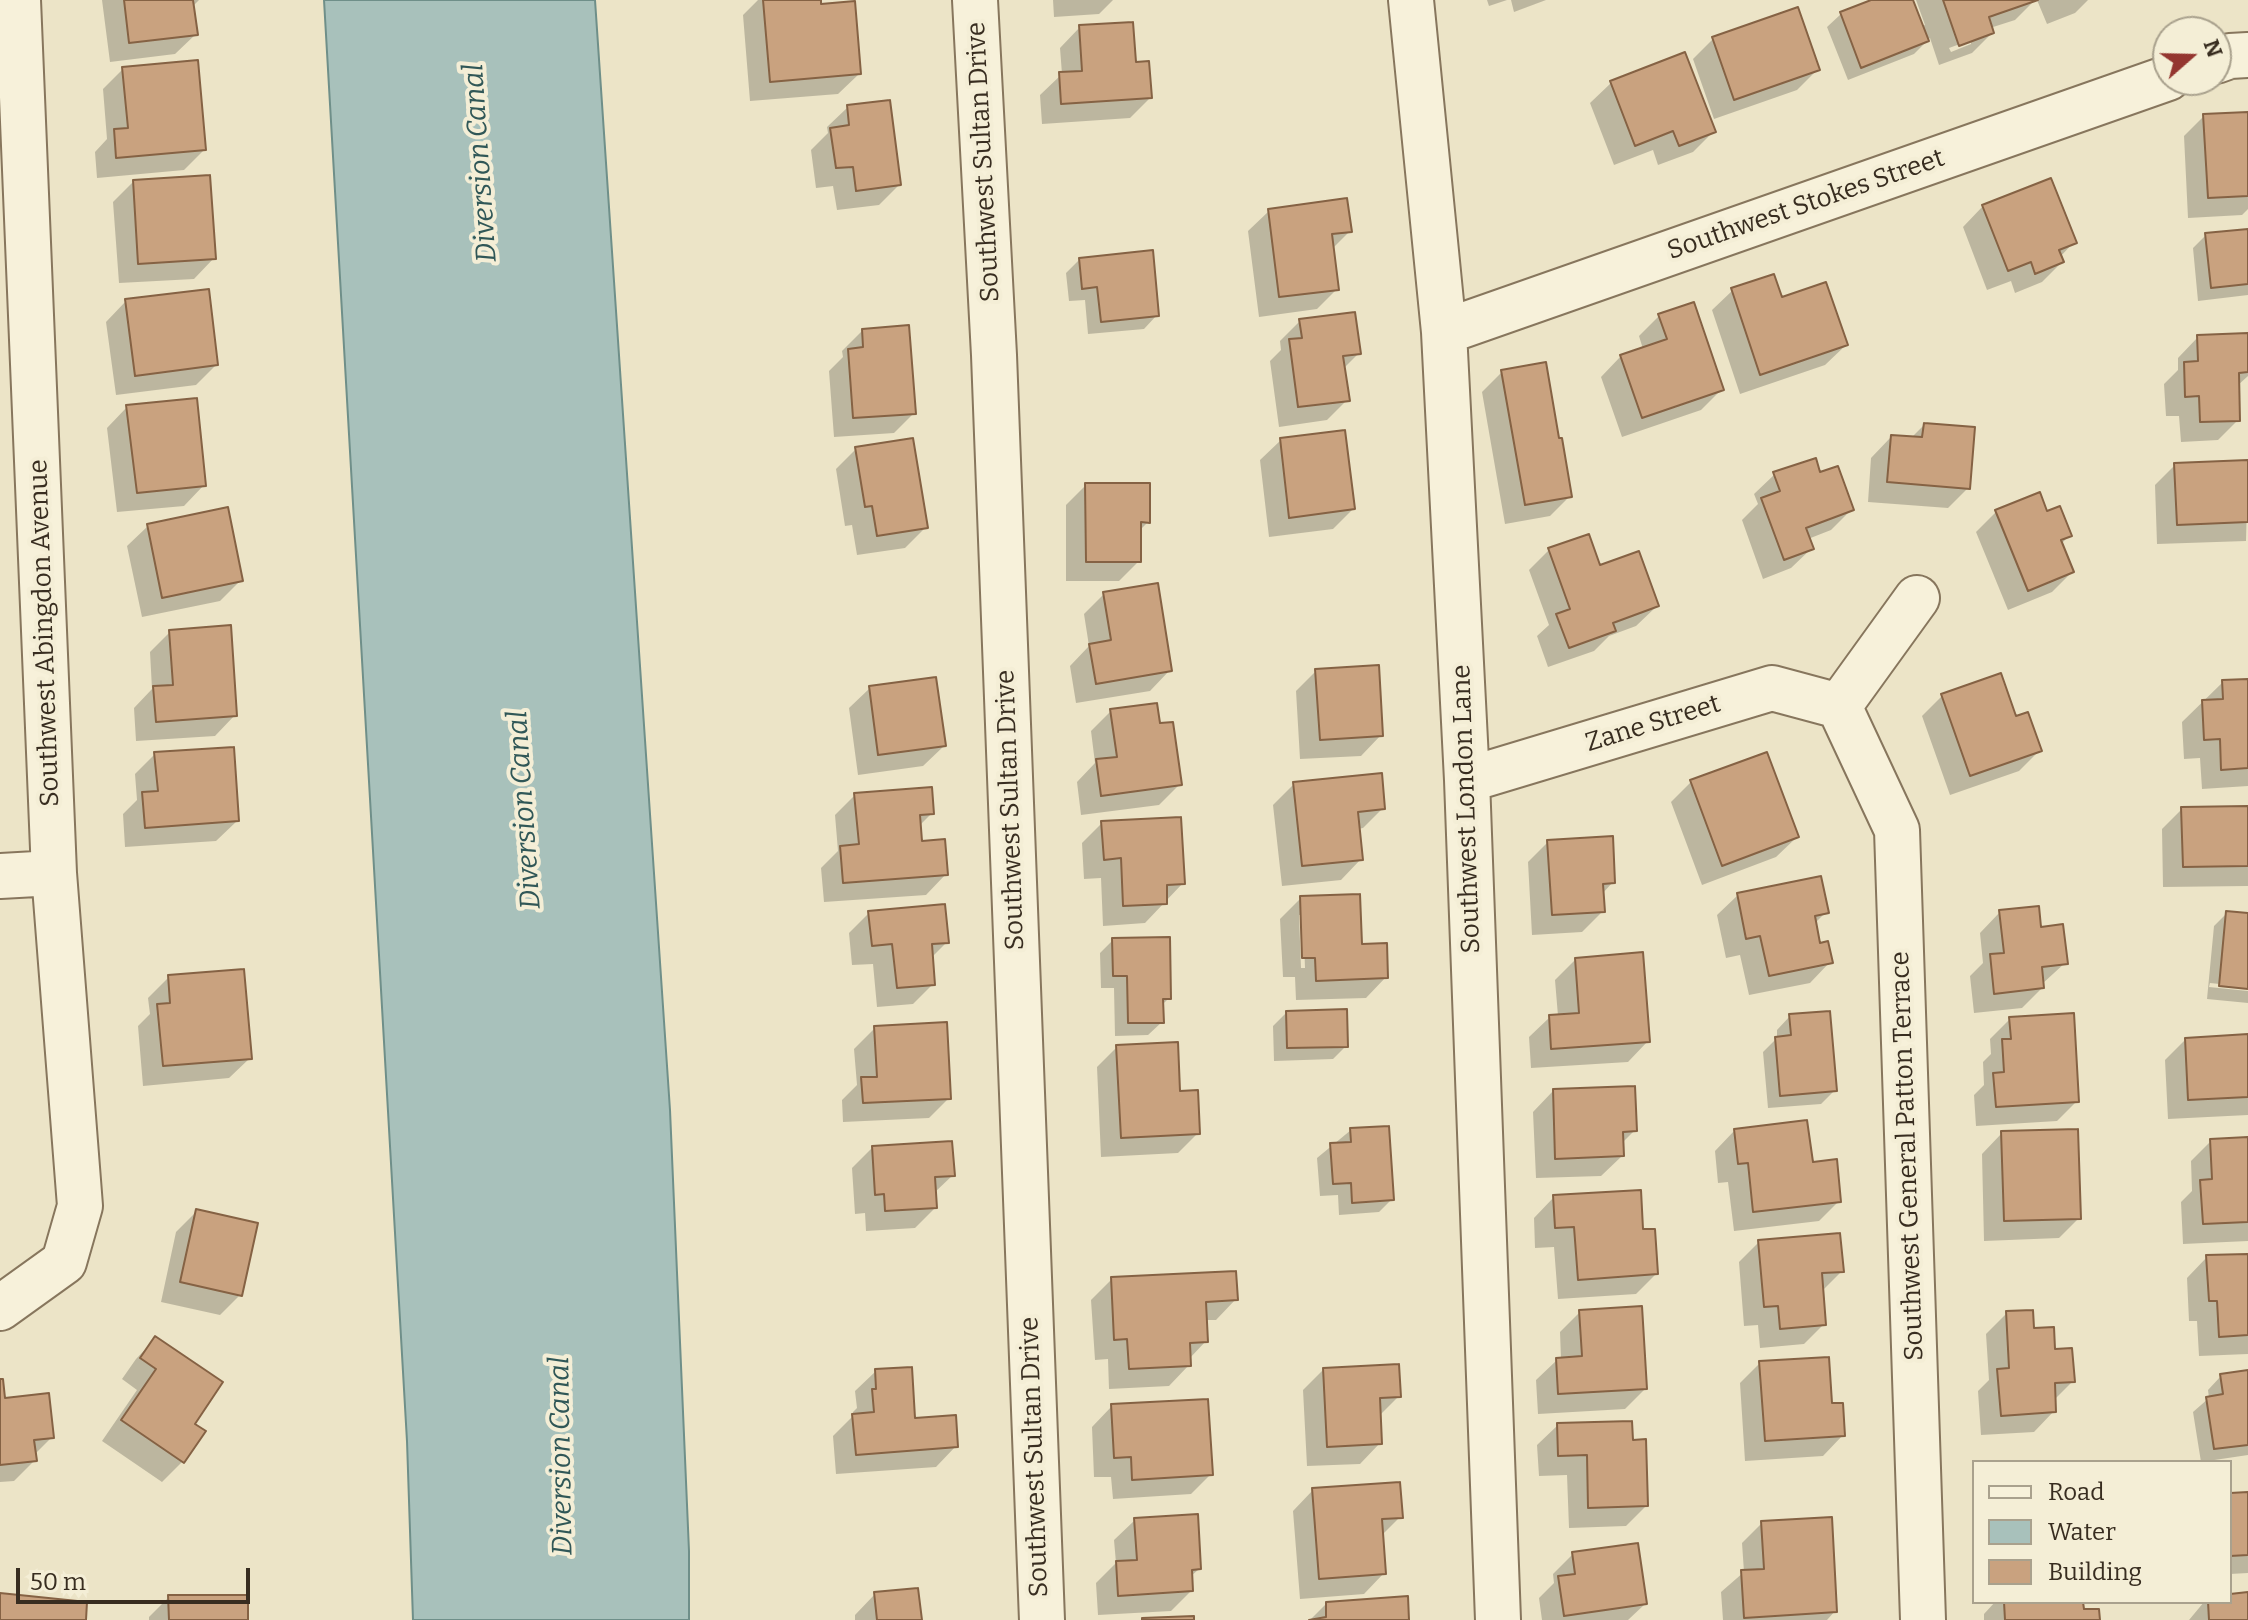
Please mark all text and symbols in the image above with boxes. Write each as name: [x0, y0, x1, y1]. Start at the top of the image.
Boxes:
north arrow: [2152, 16, 2232, 96]
street label: Southwest Sultan Drive: [961, 21, 1007, 303]
text: N: [2198, 36, 2229, 61]
water label: Diversion Canal: [457, 63, 505, 263]
street label: Southwest Stokes Street: [1663, 143, 1949, 267]
street label: Southwest Abingdon Avenue: [23, 459, 67, 807]
street label: Southwest London Lane: [1446, 664, 1488, 954]
street label: Southwest Sultan Drive: [991, 669, 1031, 951]
street label: Zane Street: [1582, 689, 1724, 759]
water label: Diversion Canal: [501, 710, 549, 910]
street label: Southwest General Patton Terrace: [1885, 951, 1931, 1361]
street label: Southwest Sultan Drive: [1015, 1316, 1055, 1598]
water label: Diversion Canal: [543, 1356, 581, 1556]
legend: [1972, 1460, 2232, 1604]
text: Road: [2048, 1478, 2104, 1506]
text: Water: [2048, 1518, 2116, 1546]
scale bar: [20, 1552, 254, 1602]
text: Building: [2048, 1558, 2142, 1586]
text: 50 m: [30, 1568, 86, 1596]

